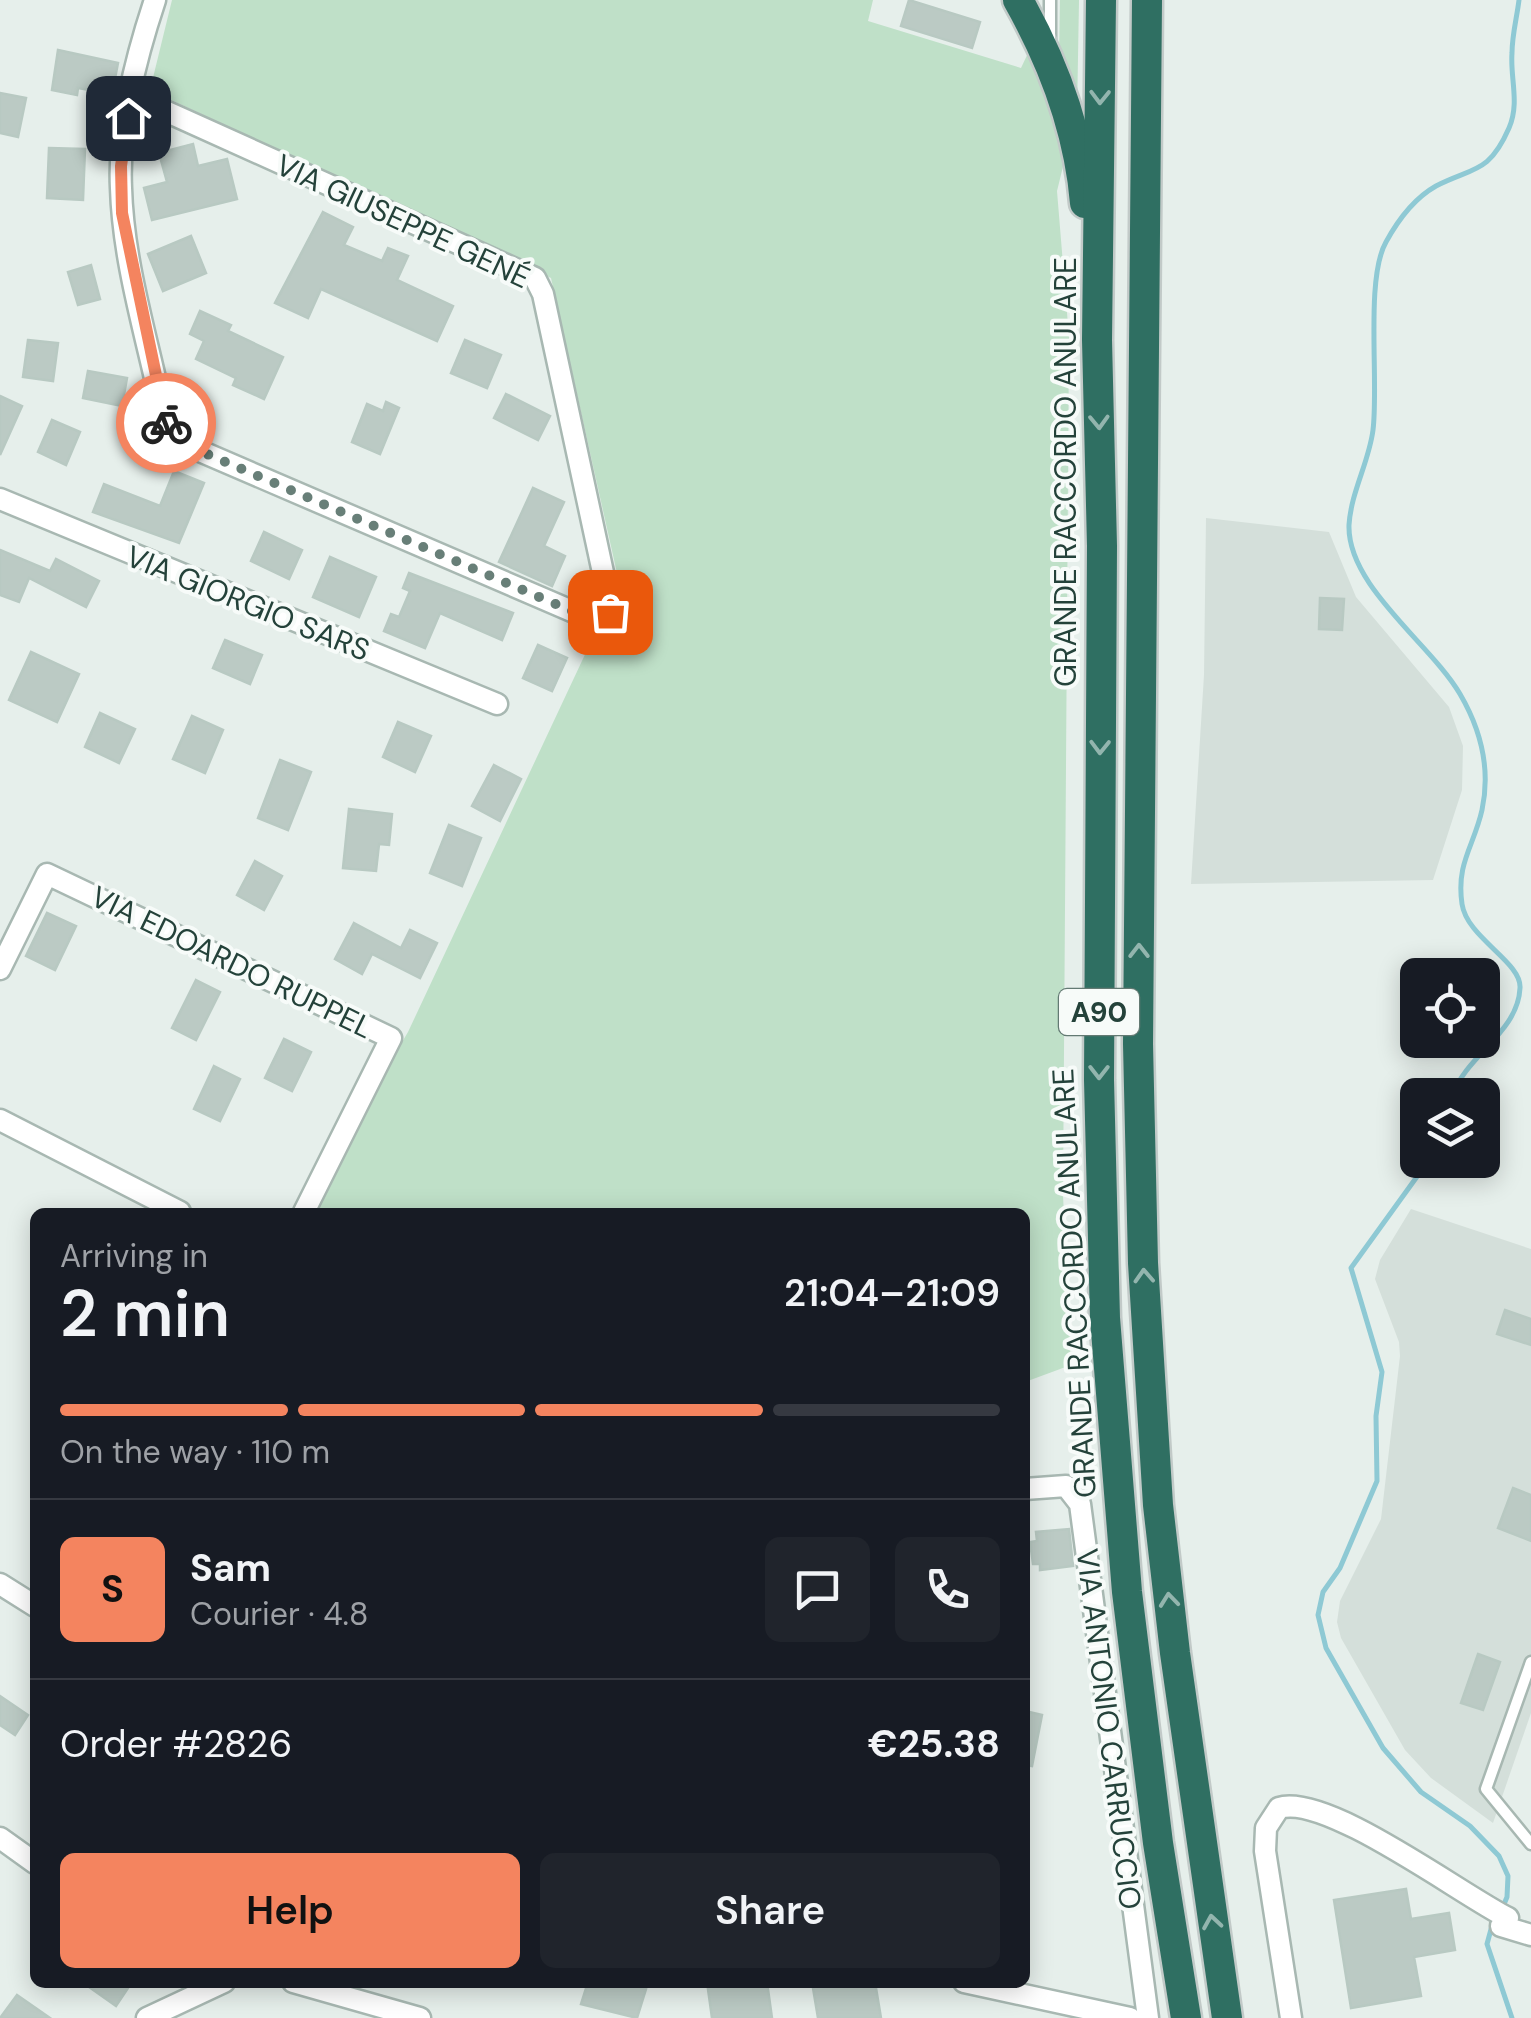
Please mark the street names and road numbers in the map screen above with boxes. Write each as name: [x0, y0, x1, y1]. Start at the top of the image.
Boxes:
street label: VIA GIUSEPPE GENÉ: [270, 145, 536, 297]
street label: GRANDE RACCORDO ANULARE: [1046, 257, 1085, 687]
street label: VIA GIORGIO SARS: [120, 536, 376, 670]
street label: VIA EDOARDO RUPPEL: [85, 877, 379, 1047]
road number: A90: [1059, 989, 1139, 1035]
street label: GRANDE RACCORDO ANULARE: [1043, 1067, 1105, 1499]
street label: VIA ANTONIO CARRUCCIO: [1068, 1546, 1150, 1912]

